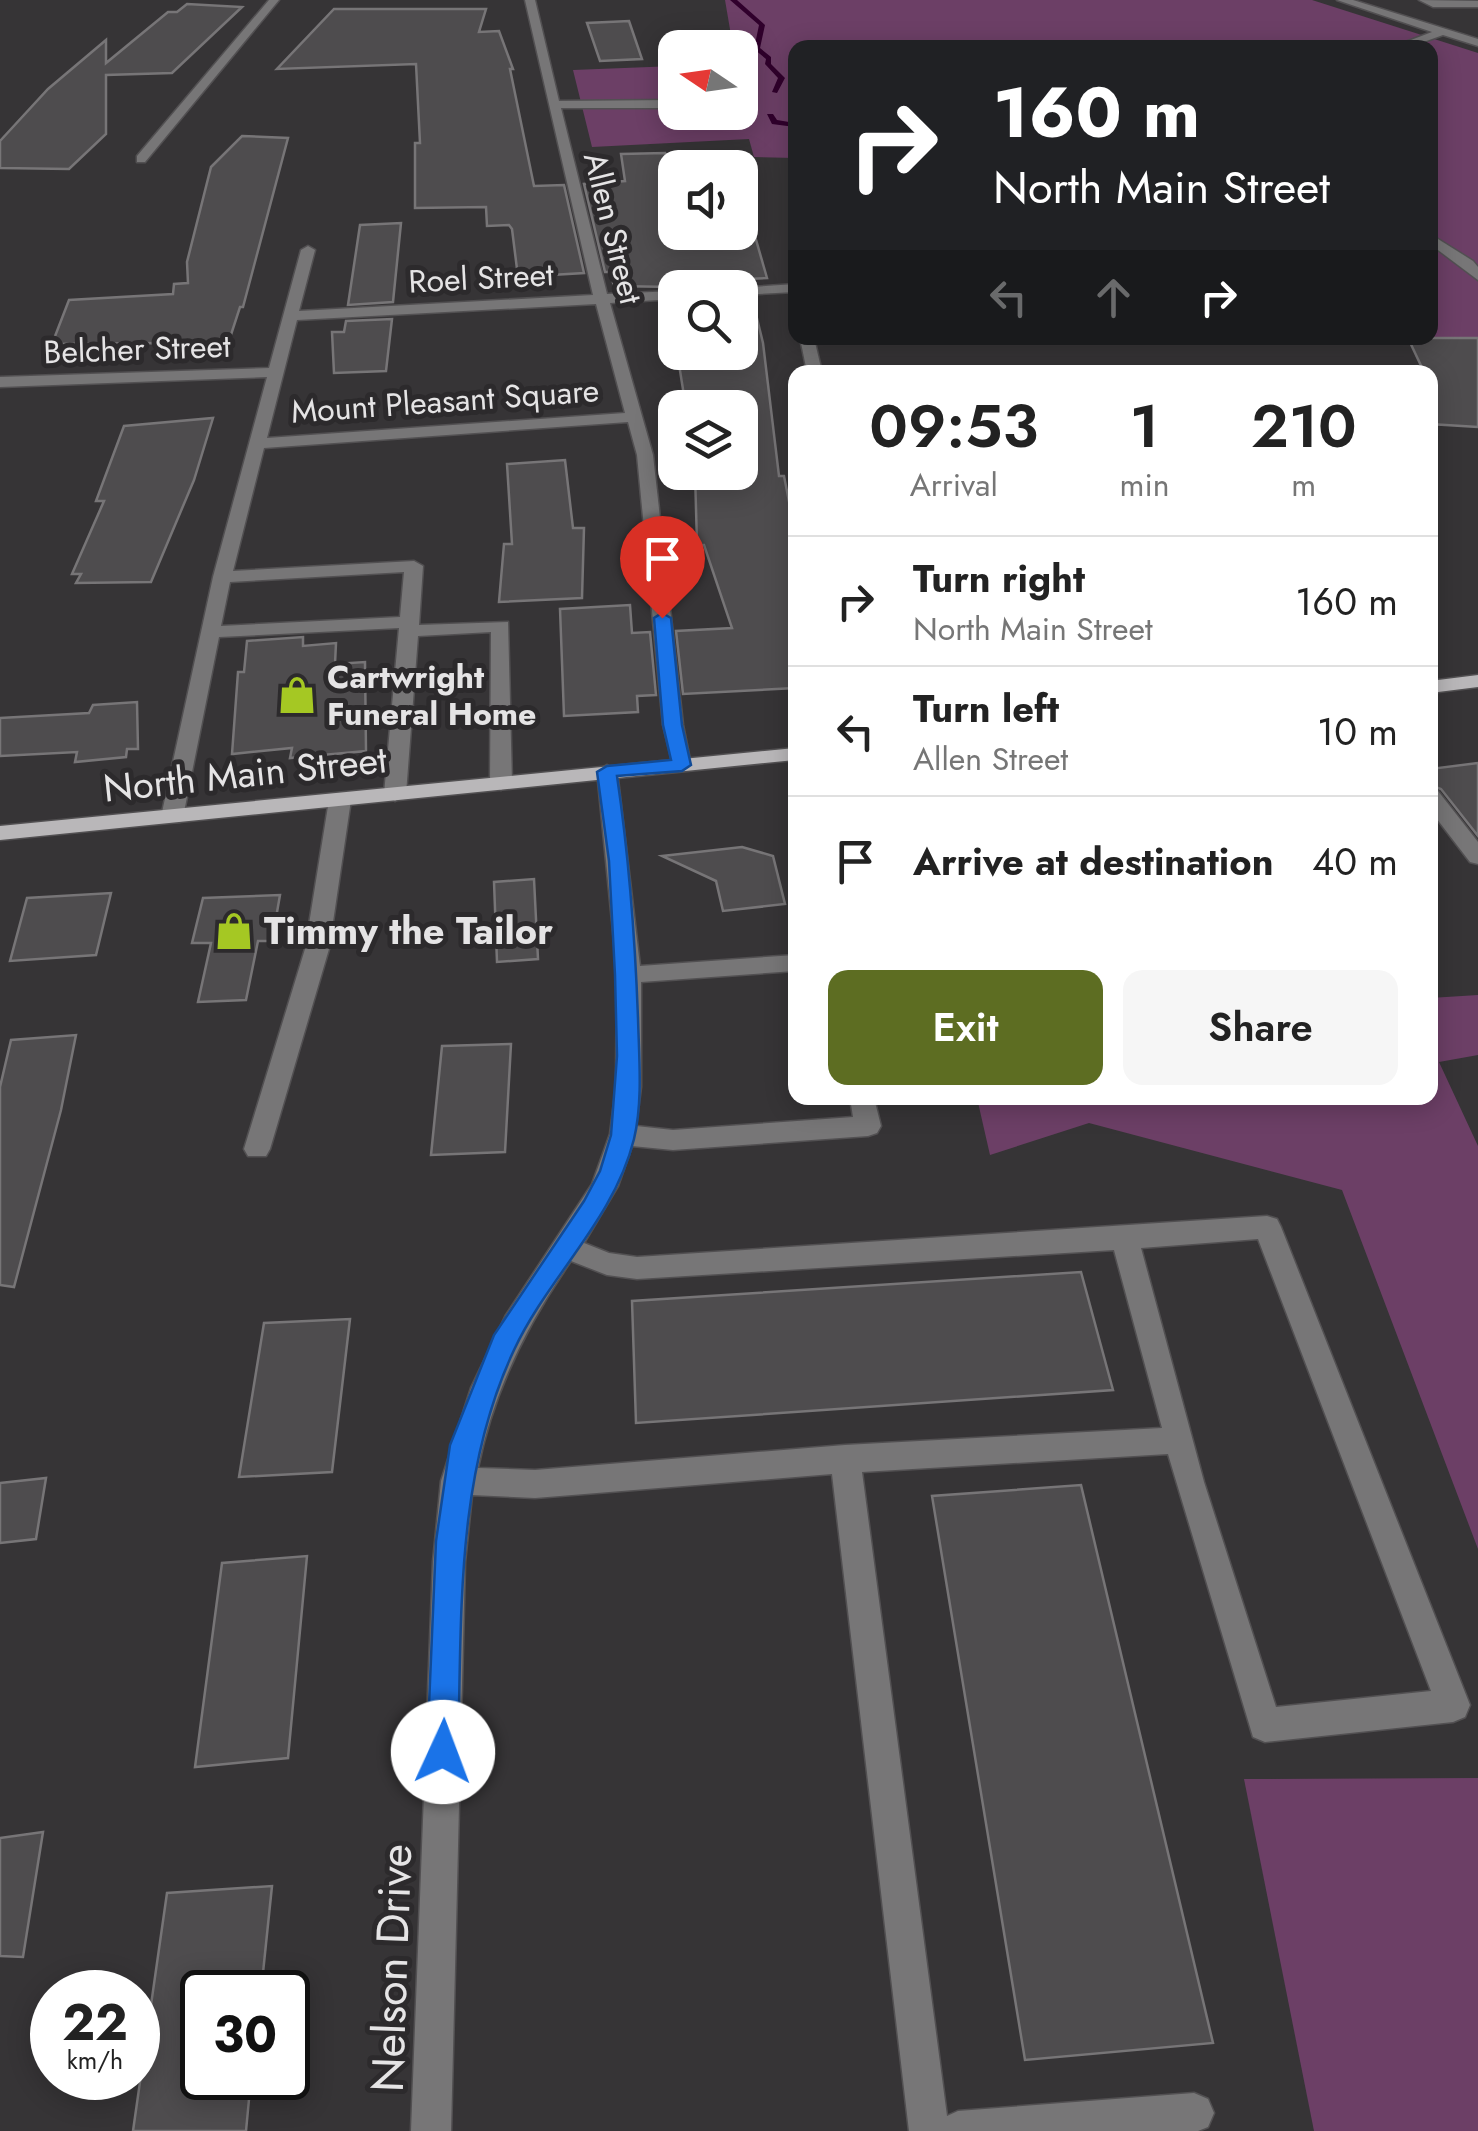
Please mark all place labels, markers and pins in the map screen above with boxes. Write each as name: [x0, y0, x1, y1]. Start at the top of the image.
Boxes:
pin: [620, 516, 705, 619]
place label: Cartwright Funeral Home: [327, 654, 536, 737]
shop icon: Cartwright Funeral Home: [276, 674, 318, 716]
place label: Timmy the Tailor: [264, 903, 553, 958]
shop icon: Timmy the Tailor: [213, 910, 255, 952]

